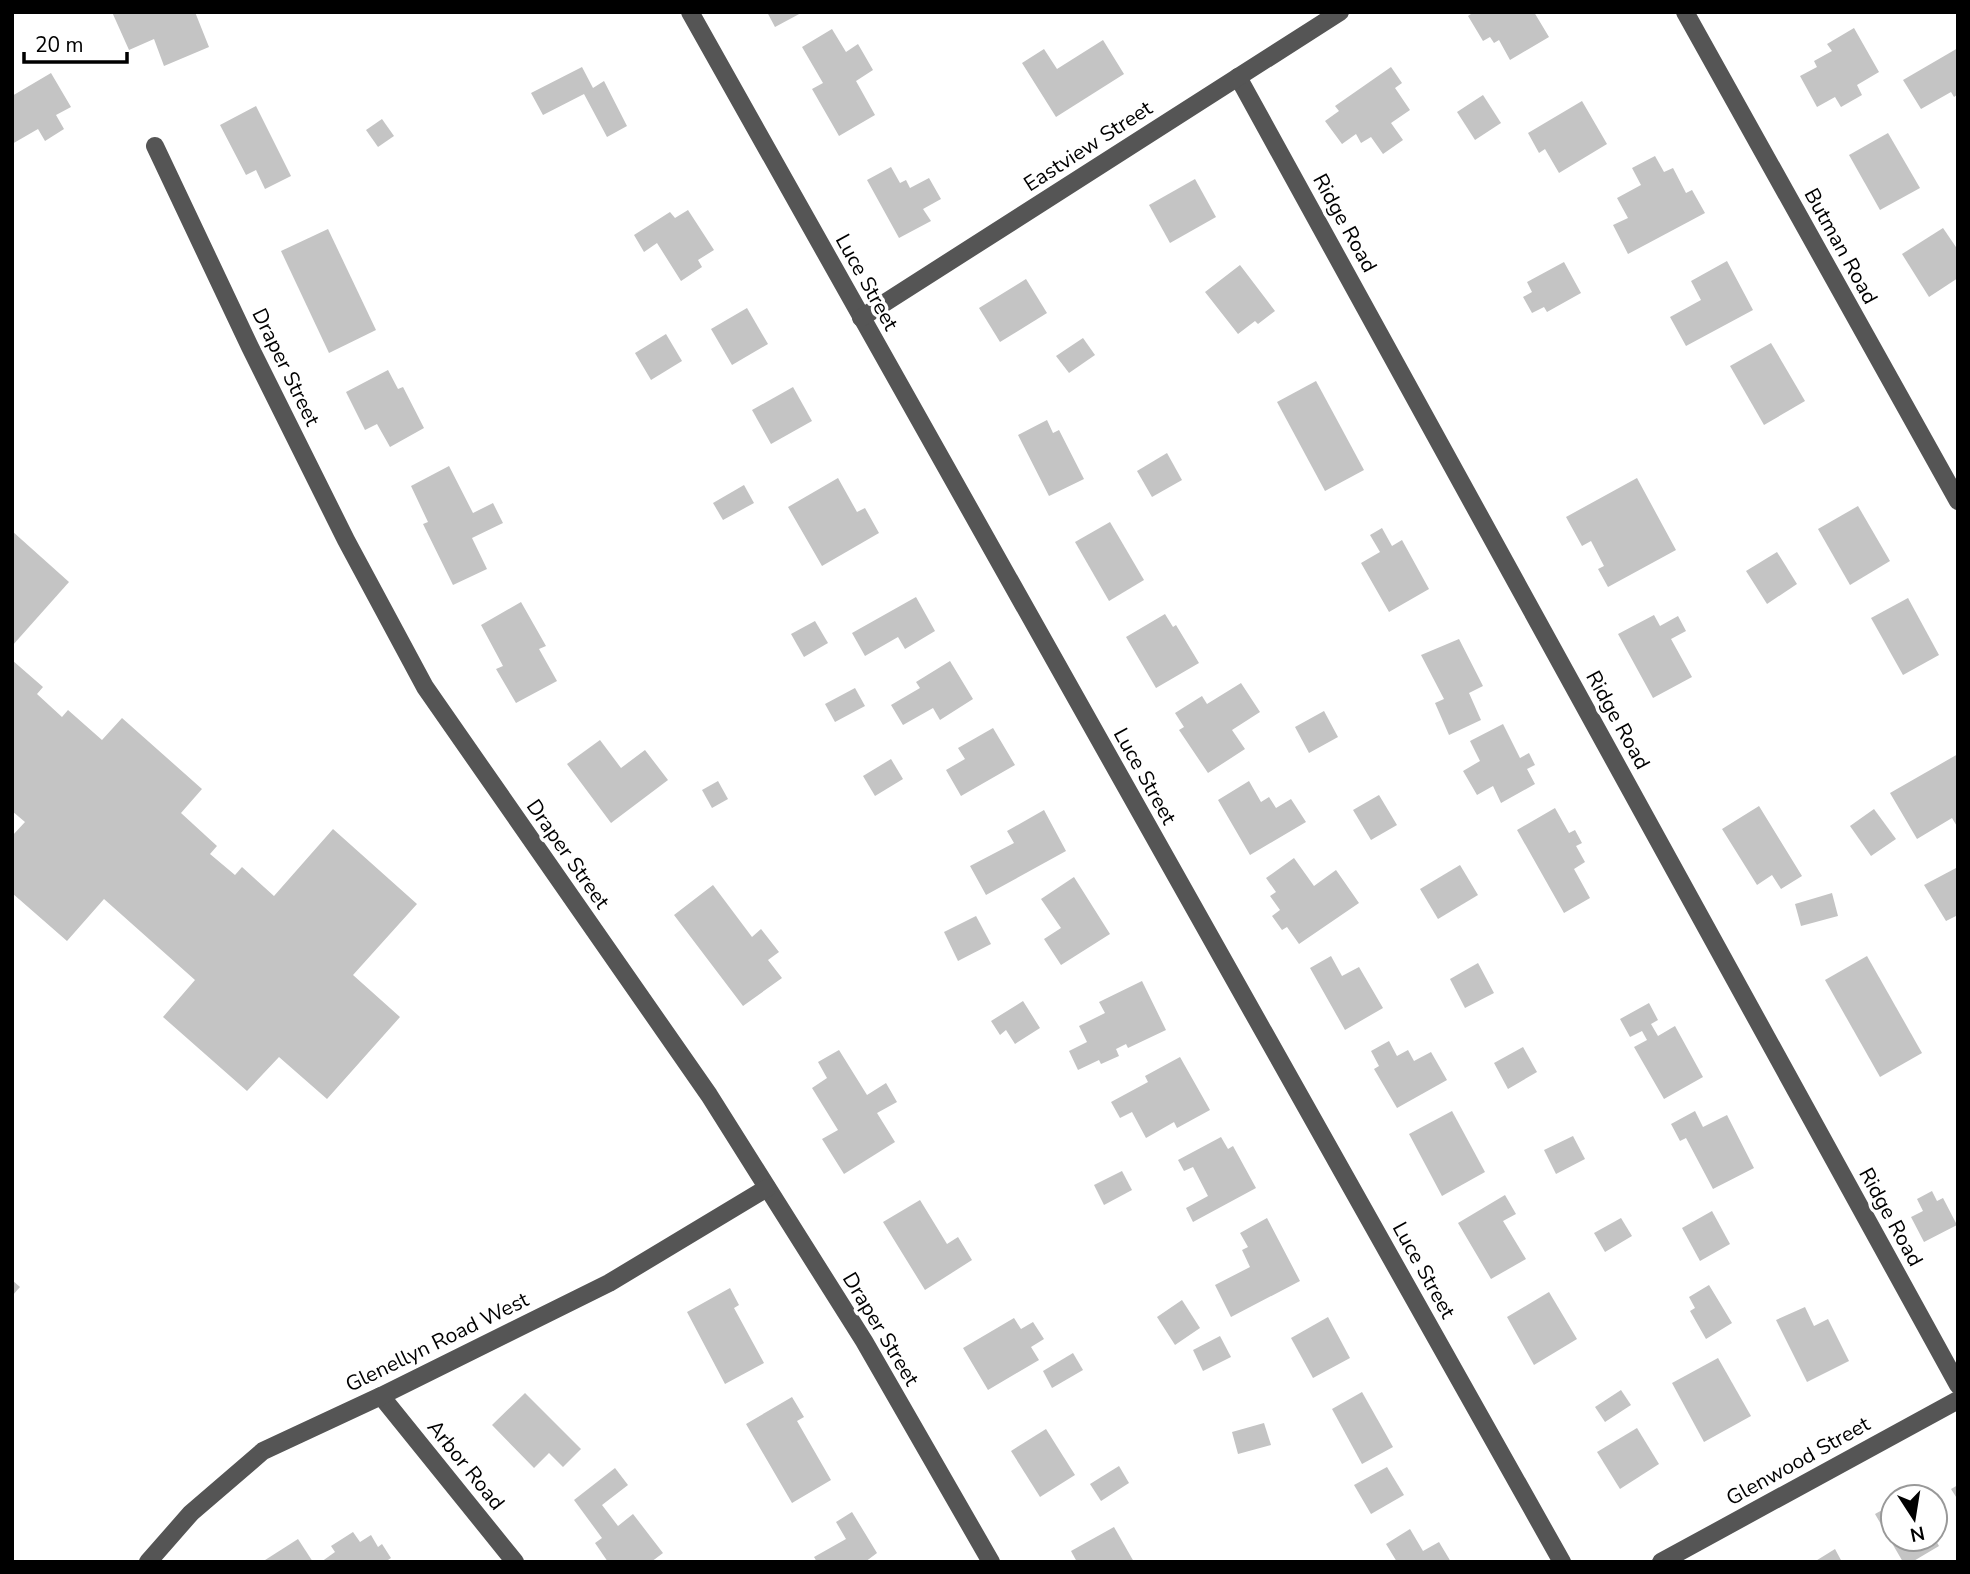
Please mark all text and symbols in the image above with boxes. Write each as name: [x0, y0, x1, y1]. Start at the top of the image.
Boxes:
scale bar: [24, 21, 128, 65]
text: 20 m: [35, 31, 84, 59]
street label: Eastview Street: [1018, 94, 1158, 198]
street label: Ridge Road: [1306, 169, 1384, 277]
street label: Butman Road: [1798, 183, 1884, 309]
street label: Luce Street: [829, 229, 905, 336]
street label: Draper Street: [245, 303, 327, 431]
street label: Ridge Road: [1579, 666, 1657, 774]
street label: Luce Street: [1107, 723, 1183, 830]
street label: Draper Street: [520, 794, 616, 915]
street label: Ridge Road: [1852, 1163, 1930, 1271]
street label: Luce Street: [1386, 1217, 1462, 1324]
street label: Draper Street: [836, 1267, 926, 1392]
street label: Glenellyn Road West: [341, 1285, 534, 1399]
street label: Glenwood Street: [1721, 1410, 1875, 1512]
street label: Arbor Road: [421, 1414, 511, 1516]
north arrow: [1879, 1483, 1949, 1553]
text: N: [1908, 1519, 1927, 1548]

